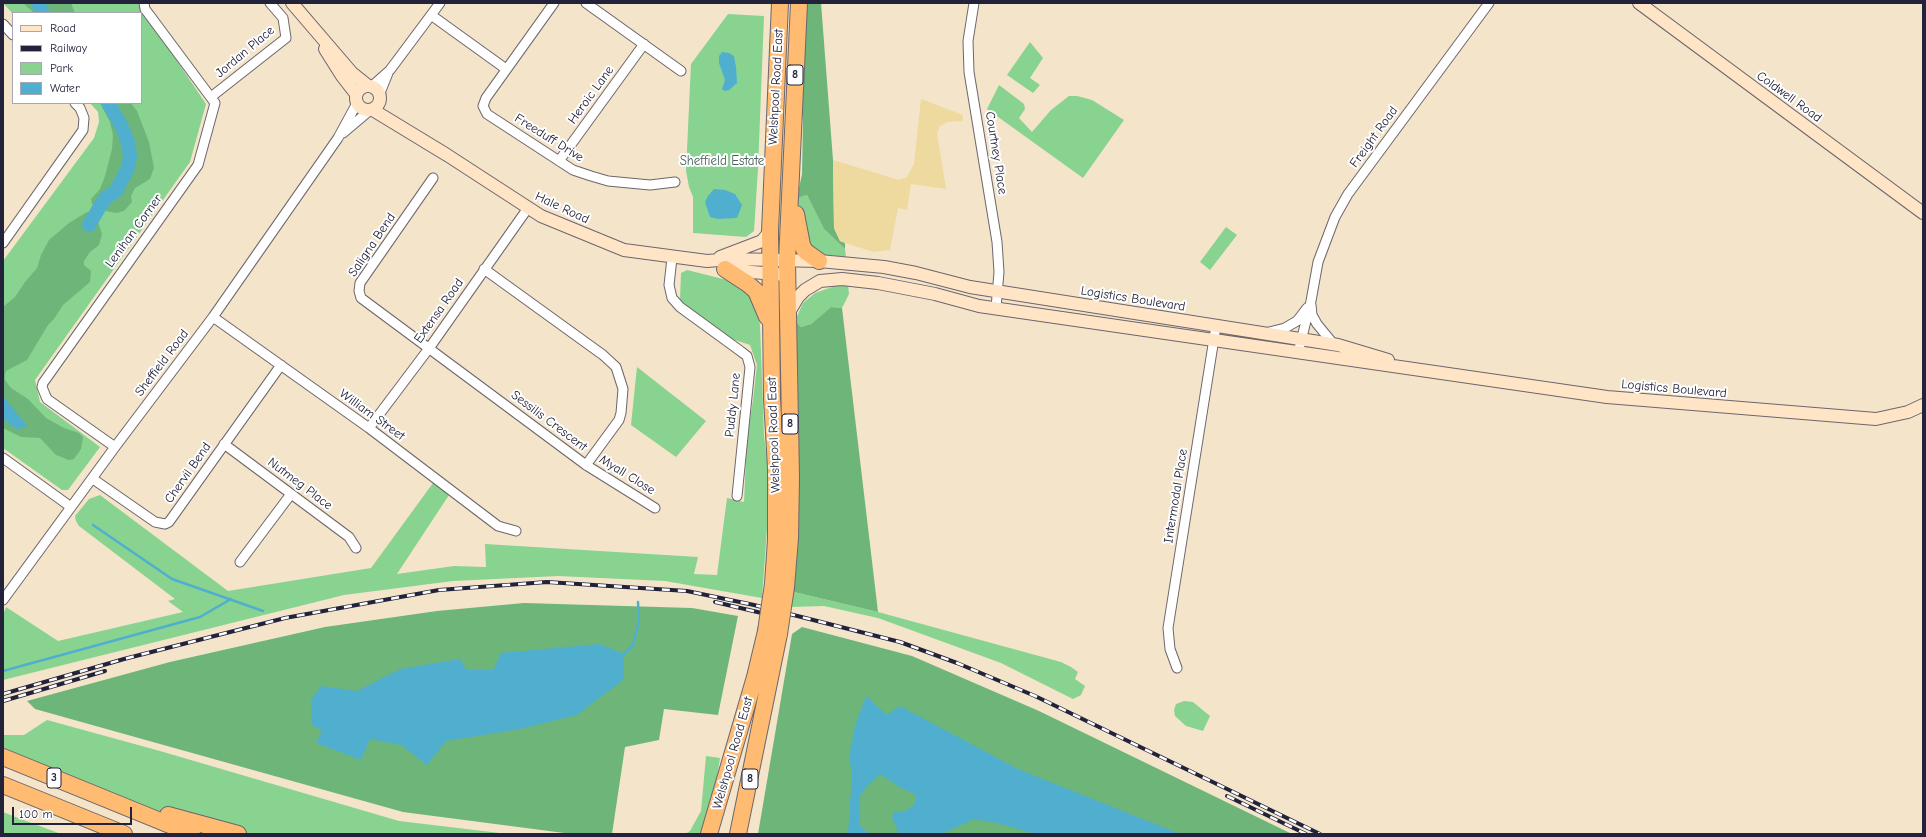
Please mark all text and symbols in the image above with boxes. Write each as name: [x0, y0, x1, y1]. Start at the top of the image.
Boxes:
legend: [12, 12, 142, 104]
text: Road: [50, 21, 76, 35]
street label: Jordan Place: [212, 23, 278, 81]
street label: Welshpool Road East: [765, 29, 787, 145]
text: Railway: [50, 41, 87, 55]
text: Park: [50, 61, 73, 75]
street label: Heroic Lane: [565, 63, 617, 127]
road number: 8: [787, 65, 803, 85]
street label: Coldwell Road: [1753, 68, 1825, 126]
text: Water: [50, 81, 80, 95]
street label: Freight Road: [1347, 103, 1401, 171]
street label: Courtney Place: [982, 110, 1010, 196]
street label: Freeduff Drive: [512, 111, 586, 165]
park label: Sheffield Estate: [680, 153, 764, 169]
street label: Hale Road: [532, 189, 592, 227]
street label: Lenihan Corner: [102, 191, 166, 271]
street label: Saligna Bend: [345, 210, 399, 280]
street label: Extensa Road: [411, 276, 467, 346]
street label: Logistics Boulevard: [1080, 283, 1186, 315]
street label: Sheffield Road: [132, 327, 192, 399]
street label: Puddy Lane: [722, 372, 744, 438]
street label: Welshpool Road East: [764, 377, 784, 493]
street label: Logistics Boulevard: [1621, 377, 1727, 401]
street label: William Street: [336, 386, 408, 444]
street label: Sessilis Crescent: [508, 387, 590, 455]
road number: 8: [782, 414, 798, 434]
street label: Chervil Bend: [161, 440, 215, 506]
street label: Intermodal Place: [1161, 448, 1191, 544]
street label: Myall Close: [596, 452, 658, 498]
street label: Nutmeg Place: [265, 455, 335, 513]
street label: Welshpool Road East: [710, 695, 756, 811]
road number: 3: [47, 768, 61, 788]
road number: 8: [742, 769, 758, 789]
scale bar: [14, 799, 134, 825]
text: 100 m: [19, 807, 52, 821]

